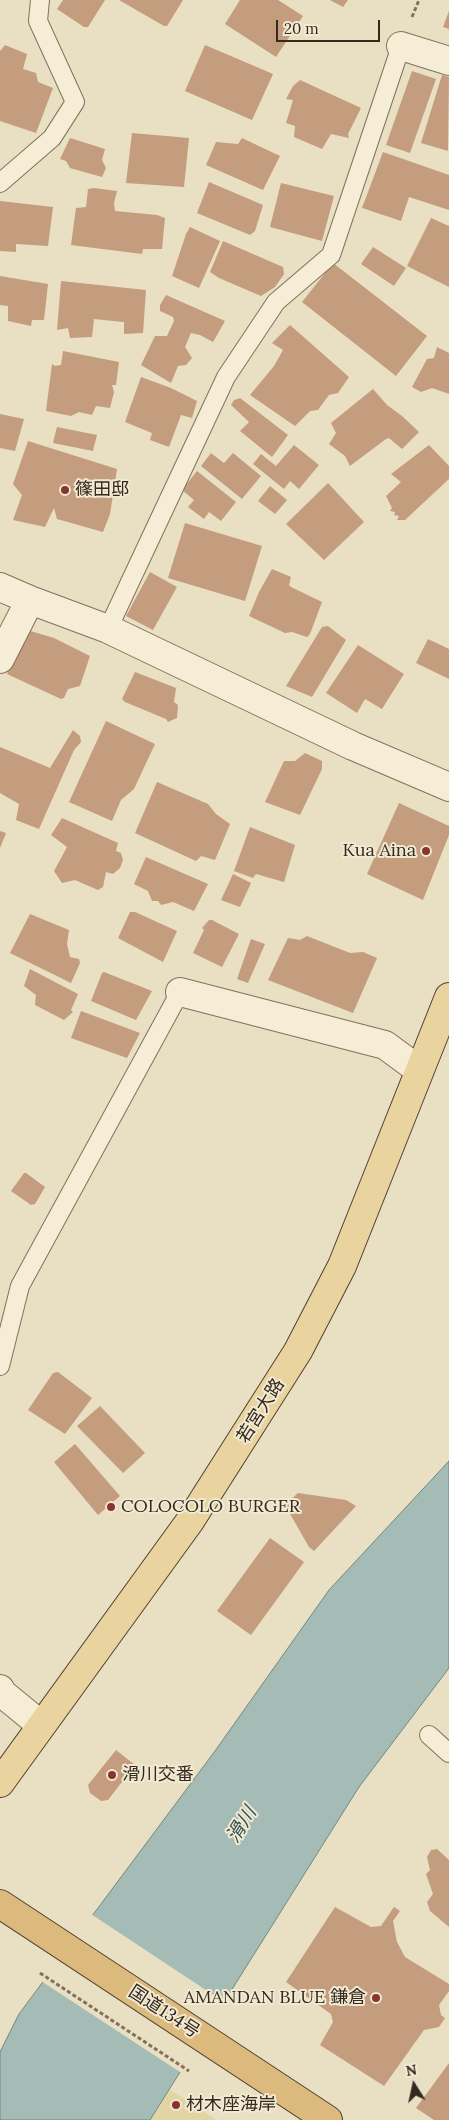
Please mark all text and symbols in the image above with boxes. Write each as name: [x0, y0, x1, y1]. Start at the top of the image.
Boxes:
scale bar: [279, 10, 383, 42]
text: 20 m: [284, 19, 319, 38]
place label: 篠田邸: [75, 479, 129, 501]
marker: 篠田邸: [59, 484, 71, 496]
place label: Kua Aina: [343, 840, 416, 862]
marker: Kua Aina: [420, 845, 432, 857]
street label: 若宮大路: [233, 1375, 289, 1447]
place label: COLOCOLO BURGER: [121, 1496, 300, 1518]
marker: COLOCOLO BURGER: [105, 1501, 117, 1513]
place label: 滑川交番: [122, 1764, 194, 1786]
marker: 滑川交番: [106, 1769, 118, 1781]
water label: 滑川: [222, 1803, 262, 1847]
street label: 国道134号: [124, 1981, 204, 2043]
place label: AMANDAN BLUE 鎌倉: [184, 1987, 366, 2009]
marker: AMANDAN BLUE 鎌倉: [370, 1992, 382, 2004]
north arrow: [389, 2060, 439, 2110]
text: N: [404, 2060, 418, 2080]
place label: 材木座海岸: [186, 2094, 276, 2116]
marker: 材木座海岸: [170, 2099, 182, 2111]

